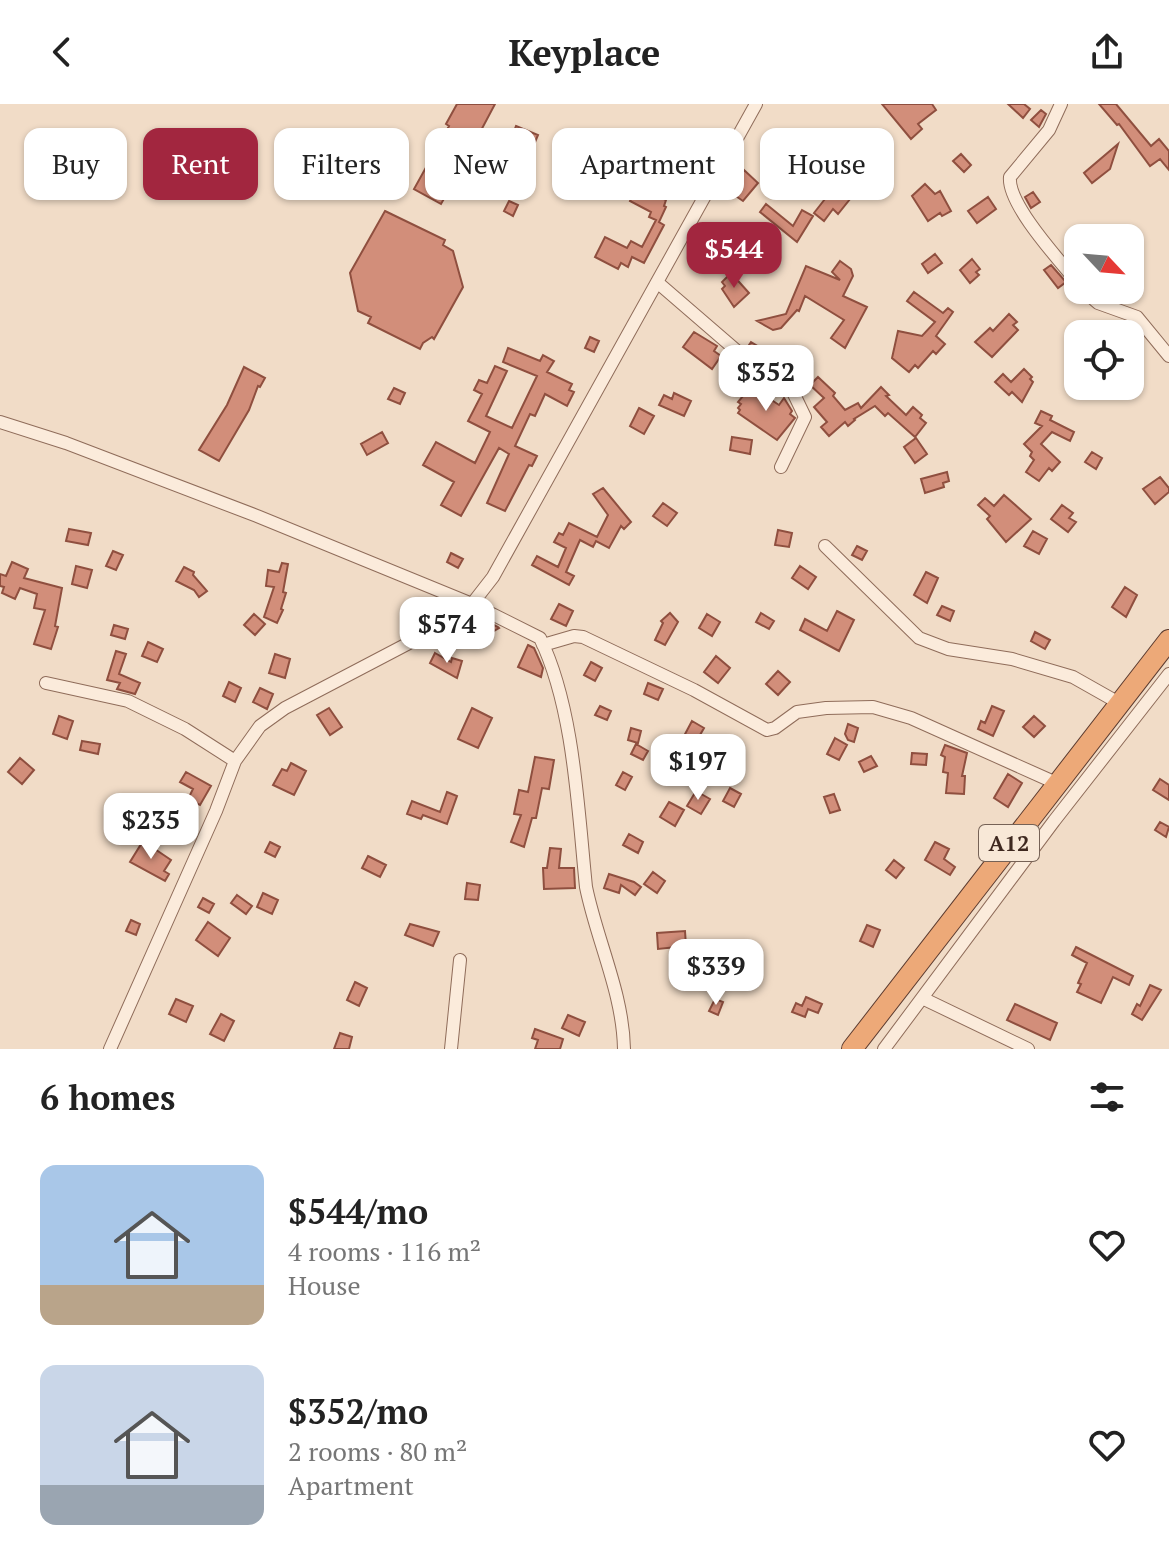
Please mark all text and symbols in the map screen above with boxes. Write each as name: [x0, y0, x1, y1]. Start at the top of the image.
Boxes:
text: Keyplace: [509, 29, 660, 76]
icon: back: [40, 30, 84, 74]
icon: share: [1085, 30, 1129, 74]
chip: Buy: [24, 128, 127, 200]
chip: Rent: [143, 128, 258, 200]
chip: Filters: [274, 128, 409, 200]
chip: New: [425, 128, 536, 200]
chip: Apartment: [552, 128, 744, 200]
chip: House: [760, 128, 894, 200]
pin: $544: [687, 222, 781, 290]
north arrow: [1064, 224, 1144, 304]
map controls: [1064, 224, 1144, 400]
text: $544: [705, 231, 763, 265]
button: locate: [1064, 320, 1144, 400]
pin: $352: [719, 345, 813, 413]
text: $352: [737, 354, 795, 388]
pin: $574: [400, 597, 494, 665]
text: $574: [418, 606, 476, 640]
pin: $197: [651, 734, 745, 802]
text: $197: [669, 743, 727, 777]
pin: $235: [104, 793, 198, 861]
text: $235: [122, 802, 180, 836]
road number: A12: [979, 825, 1039, 861]
pin: $339: [669, 939, 763, 1007]
text: $339: [687, 948, 745, 982]
text: 6 homes: [40, 1075, 175, 1120]
icon: filters: [1085, 1075, 1129, 1119]
text: $544/mo: [288, 1189, 428, 1234]
icon: home: [104, 1197, 200, 1293]
icon: heart: [1085, 1223, 1129, 1267]
text: 4 rooms · 116 m²: [288, 1234, 481, 1268]
text: House: [288, 1268, 361, 1302]
text: $352/mo: [288, 1389, 428, 1434]
icon: home: [104, 1397, 200, 1493]
icon: heart: [1085, 1423, 1129, 1467]
text: 2 rooms · 80 m²: [288, 1434, 467, 1468]
text: Apartment: [288, 1468, 414, 1502]

